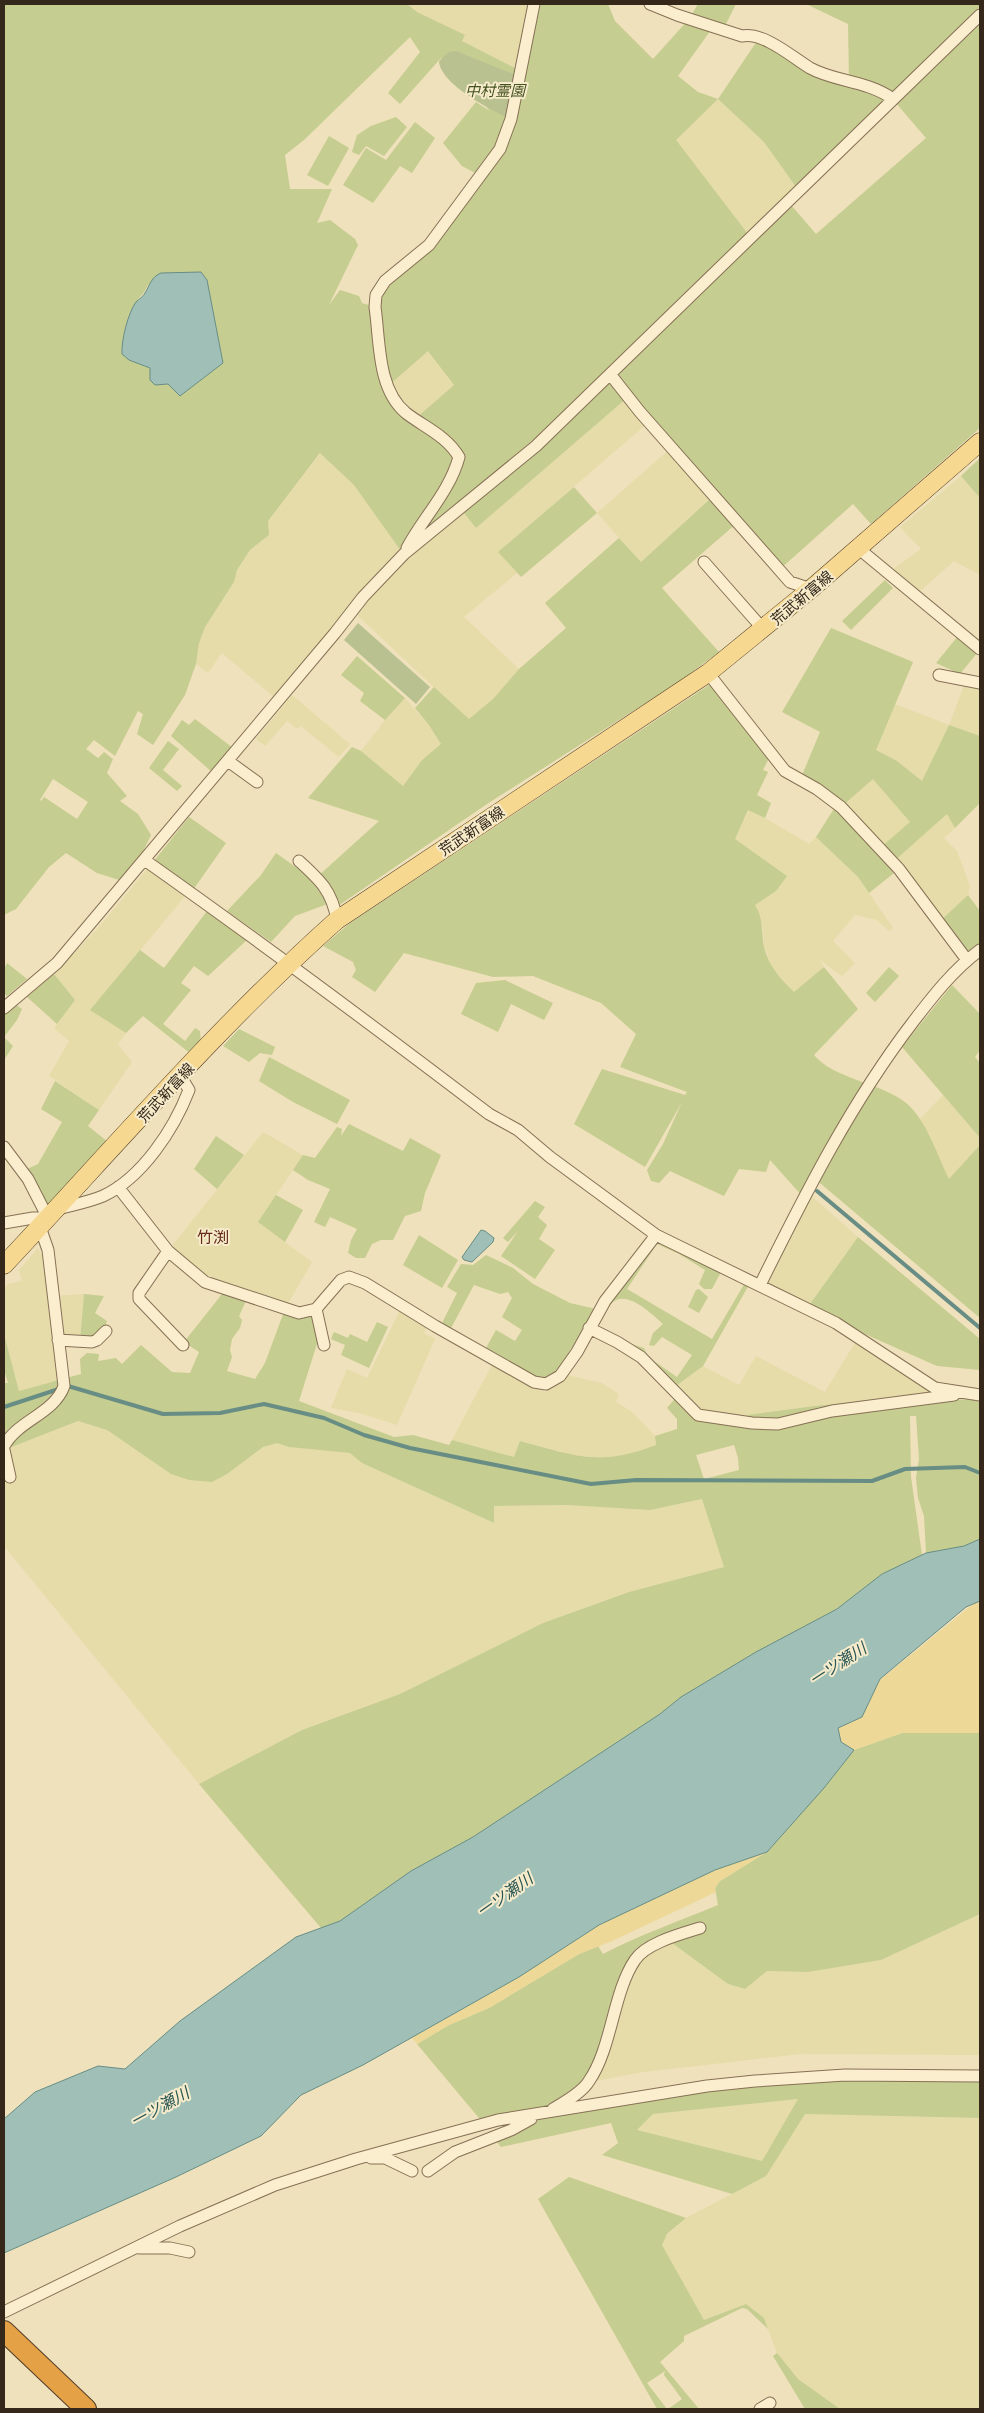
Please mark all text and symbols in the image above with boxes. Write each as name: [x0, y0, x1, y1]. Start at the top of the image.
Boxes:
park label: 中村霊園: [465, 79, 527, 100]
street label: 荒武新富線: [766, 565, 836, 629]
street label: 荒武新富線: [434, 800, 508, 860]
street label: 荒武新富線: [132, 1057, 198, 1127]
district label: 竹渕: [197, 1224, 229, 1248]
water label: 一ツ瀬川: [804, 1634, 872, 1690]
water label: 一ツ瀬川: [471, 1865, 539, 1922]
water label: 一ツ瀬川: [125, 2079, 195, 2132]

